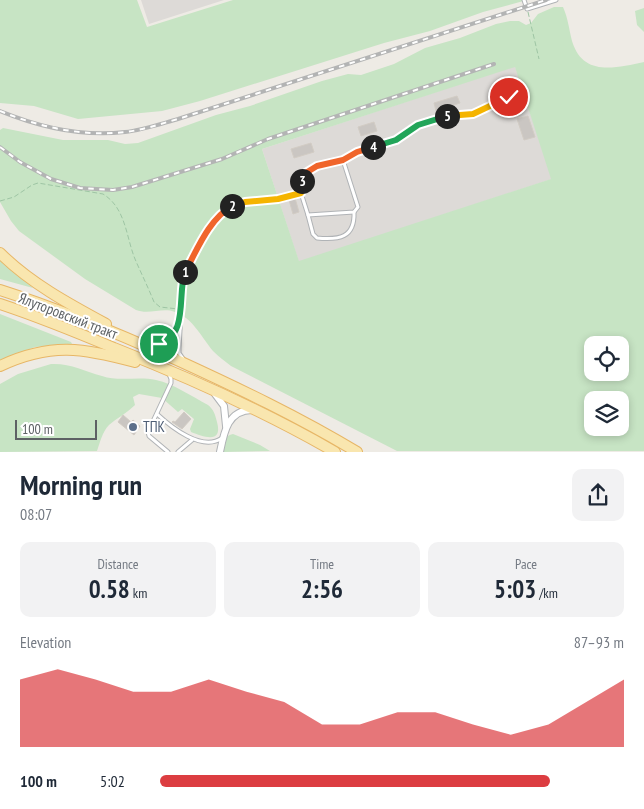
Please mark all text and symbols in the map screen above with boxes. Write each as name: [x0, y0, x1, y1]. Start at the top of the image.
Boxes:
pin: [488, 76, 530, 118]
icon: check: [495, 83, 523, 111]
pin: 5: [434, 104, 460, 128]
text: 5: [444, 107, 451, 125]
pin: 4: [360, 134, 386, 160]
text: 4: [370, 138, 377, 156]
pin: 3: [290, 168, 314, 194]
text: 3: [299, 172, 306, 190]
pin: 2: [220, 194, 244, 218]
text: 2: [229, 197, 236, 215]
pin: 1: [172, 260, 198, 284]
text: 1: [182, 263, 189, 281]
street label: Ялуторовский тракт: [16, 288, 120, 343]
pin: [138, 323, 180, 365]
icon: arrive: [145, 330, 173, 358]
map controls: [584, 336, 629, 436]
button: locate: [584, 336, 629, 381]
button: layers: [584, 391, 629, 436]
scale bar: [15, 417, 98, 440]
place label: ТПК: [143, 417, 166, 436]
text: 100 m: [22, 420, 53, 438]
marker: ТПК: [127, 421, 139, 433]
text: Morning run: [20, 466, 142, 503]
button: share: [572, 469, 624, 521]
text: 08:07: [20, 504, 52, 524]
text: Distance: [97, 555, 139, 573]
text: Time: [310, 555, 334, 573]
text: Pace: [515, 555, 537, 573]
text: 0.58: [89, 573, 130, 605]
text: 2:56: [301, 573, 343, 605]
text: 5:03: [494, 573, 536, 605]
text: km: [130, 584, 147, 602]
text: /km: [536, 584, 558, 602]
text: Elevation: [20, 632, 71, 652]
text: 87–93 m: [574, 632, 624, 652]
text: 100 m: [20, 771, 57, 791]
text: 5:02: [100, 771, 125, 791]

